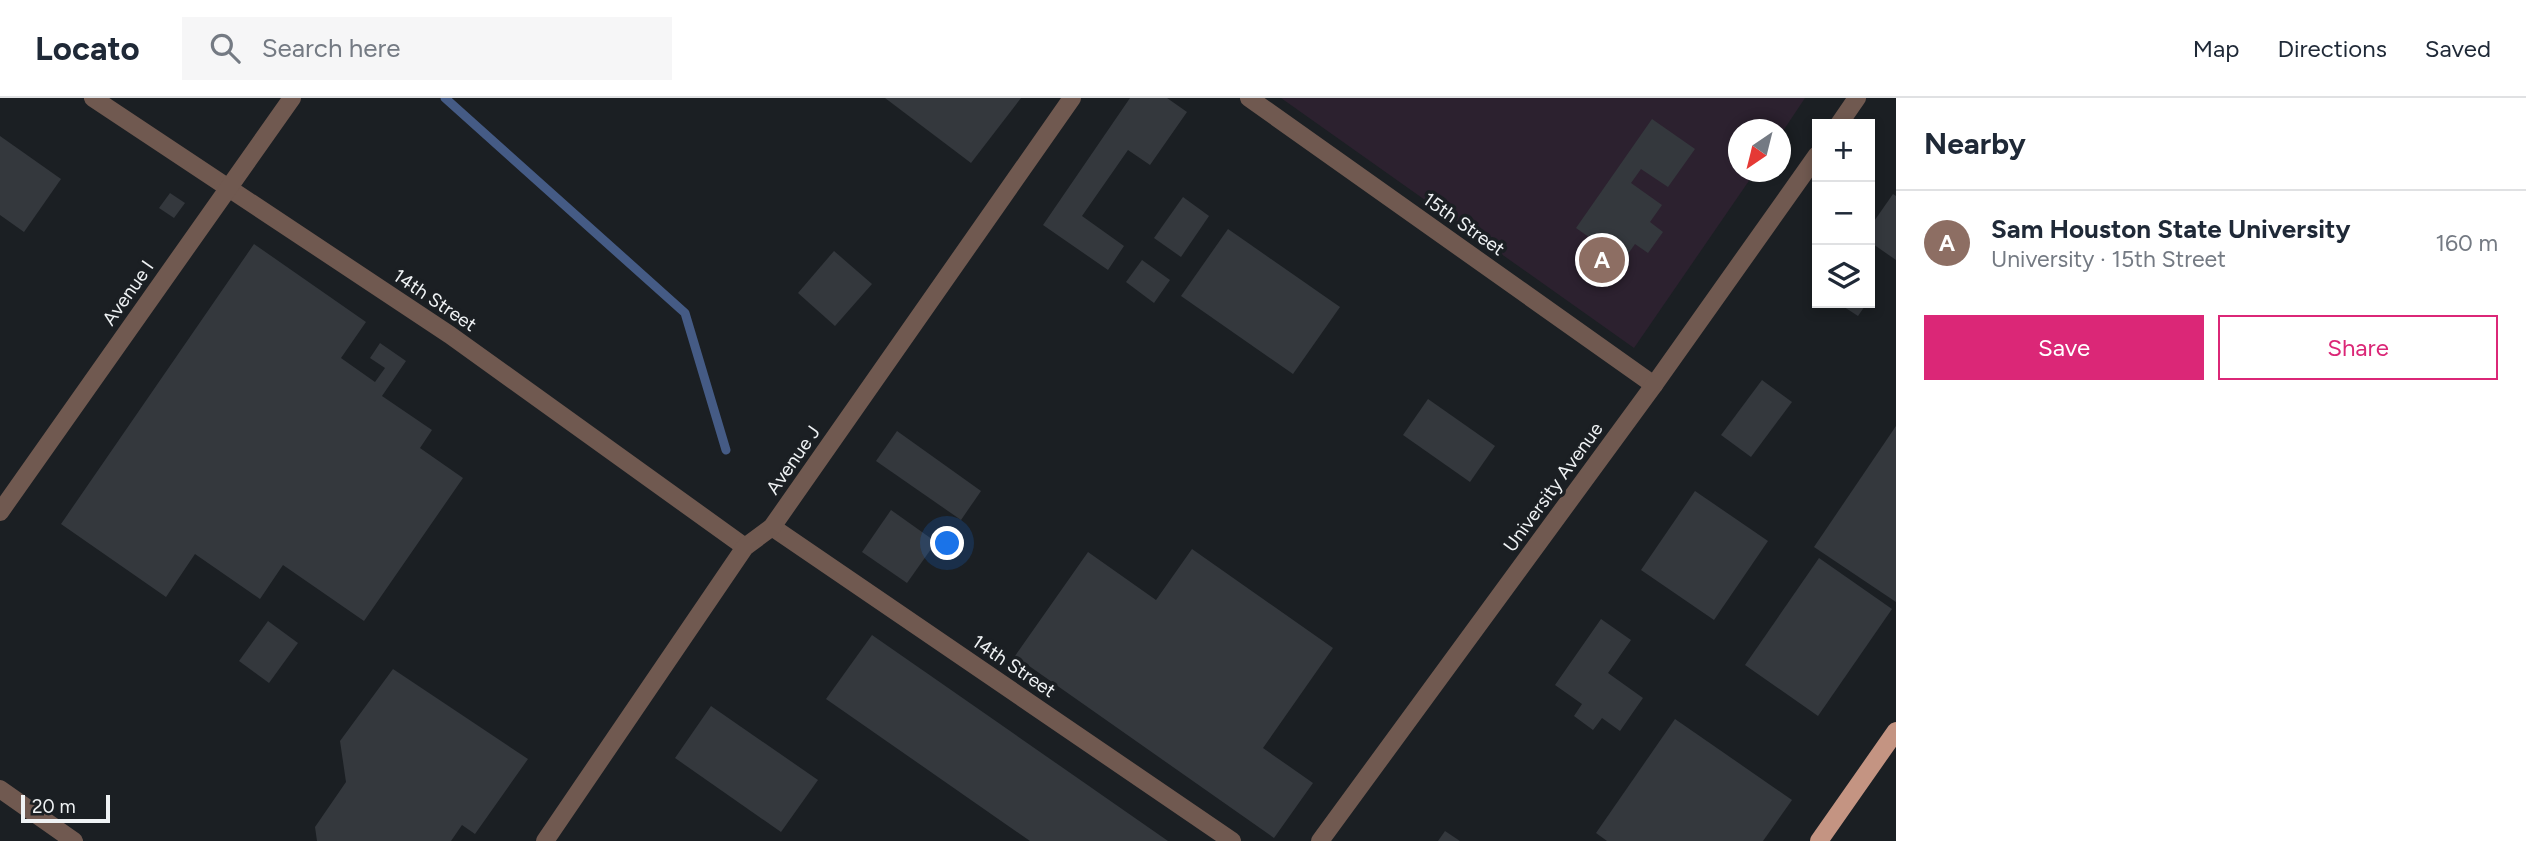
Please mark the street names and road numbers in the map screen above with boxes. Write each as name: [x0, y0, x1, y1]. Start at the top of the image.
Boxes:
street label: 15th Street: [1419, 187, 1509, 261]
street label: Avenue I: [97, 256, 159, 330]
street label: 14th Street: [389, 264, 481, 336]
street label: University Avenue: [1498, 418, 1608, 556]
street label: Avenue J: [761, 421, 825, 499]
street label: 14th Street: [968, 630, 1060, 702]

